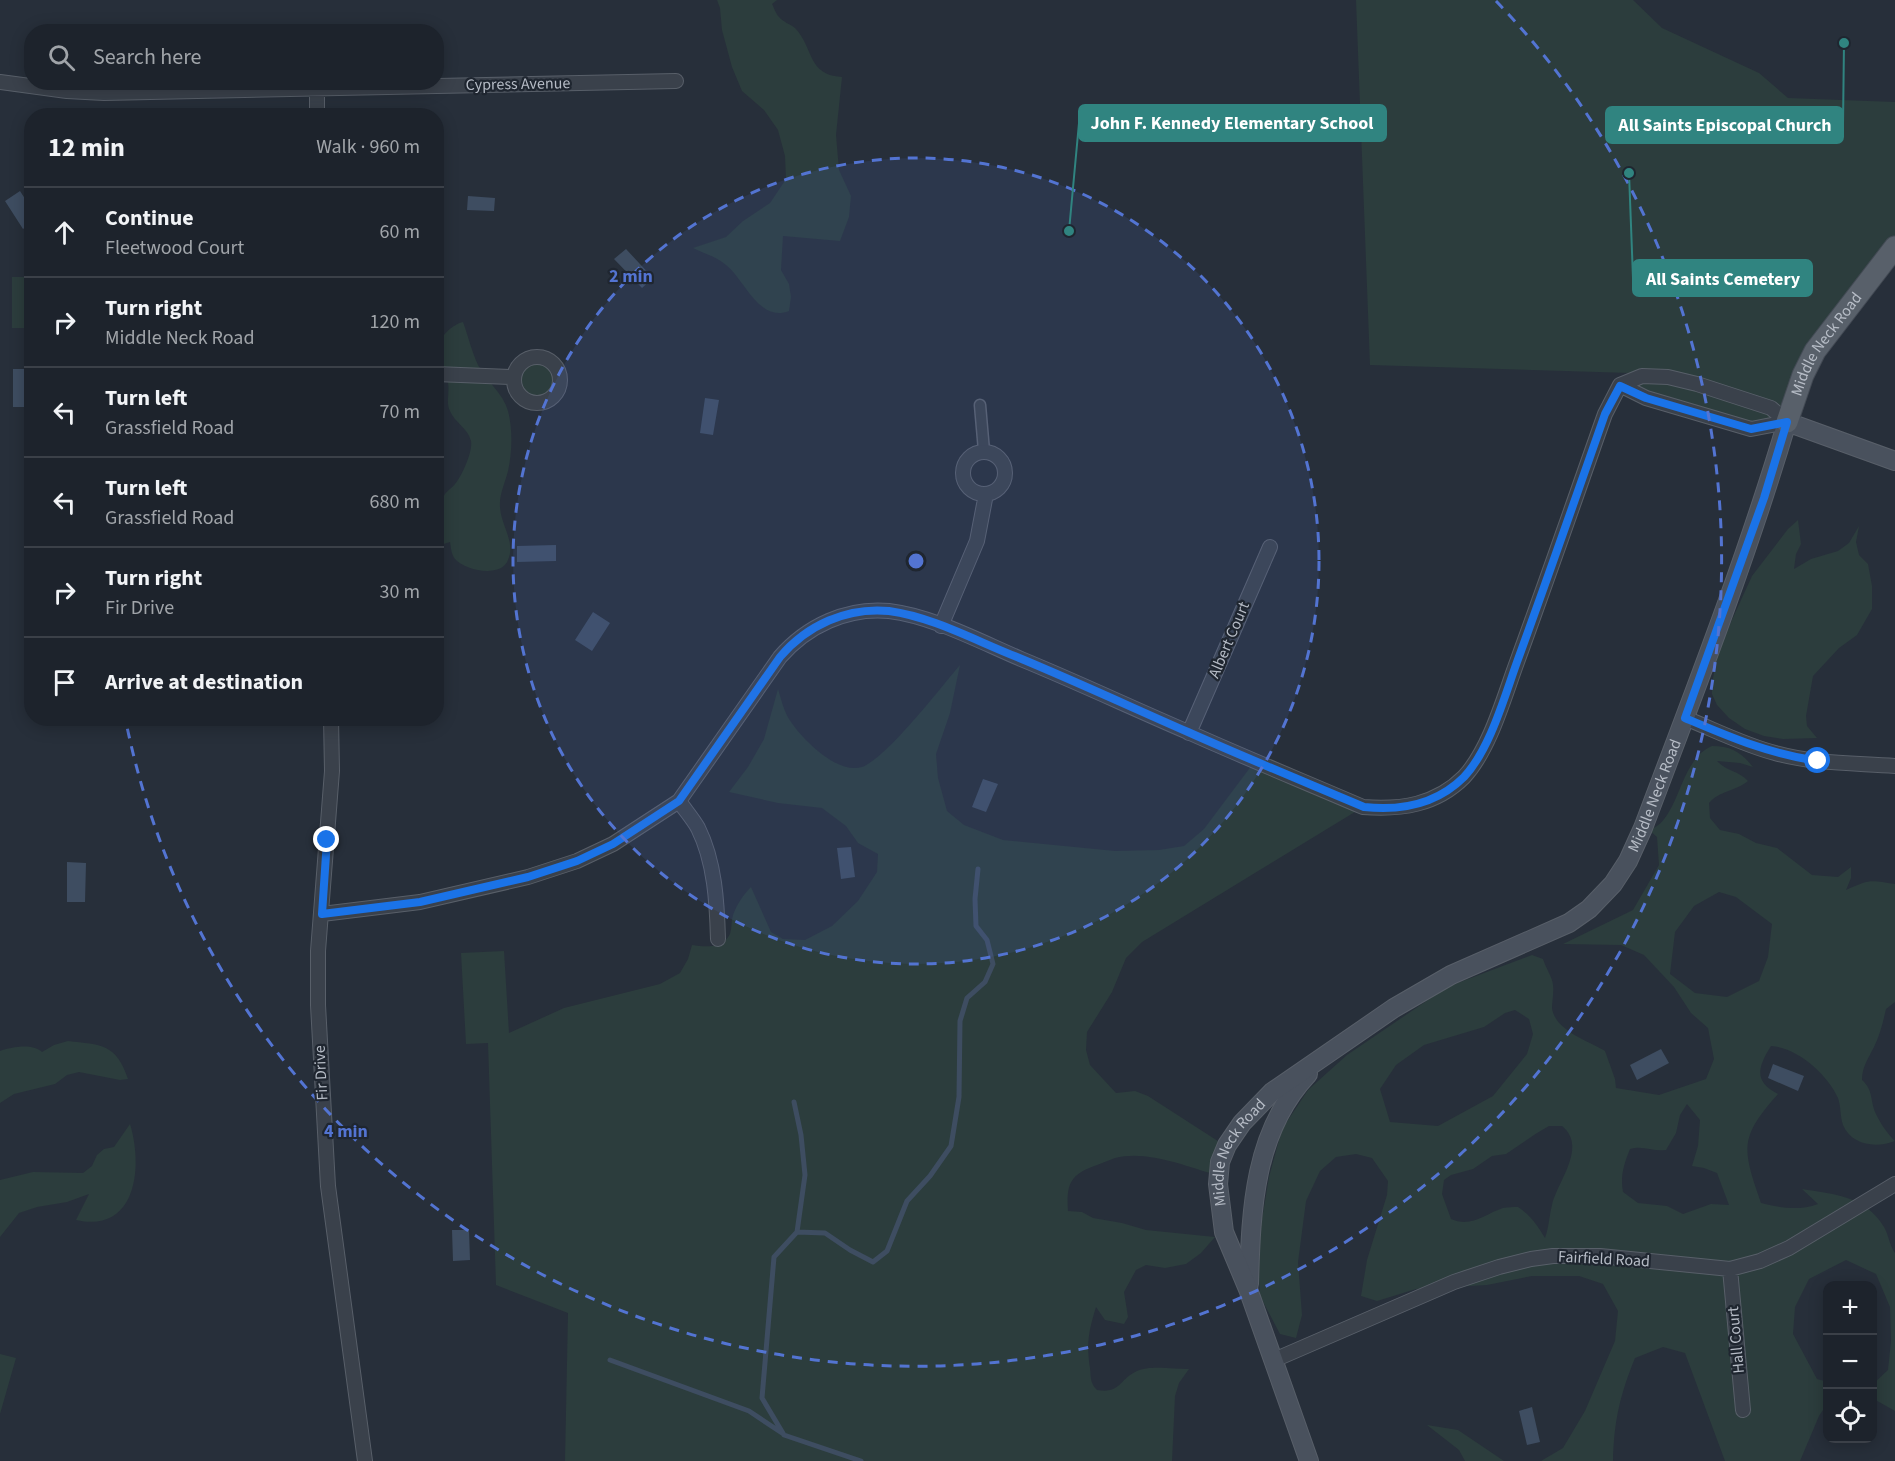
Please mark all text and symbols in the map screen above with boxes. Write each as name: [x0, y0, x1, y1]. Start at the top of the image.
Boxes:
search box: [24, 24, 444, 90]
icon: search: [45, 41, 78, 74]
text: Search here: [93, 41, 201, 73]
street label: Cypress Avenue: [466, 72, 570, 96]
callout: John F. Kennedy Elementary School: [1079, 105, 1386, 141]
callout: All Saints Episcopal Church: [1606, 107, 1843, 143]
text: John F. Kennedy Elementary School: [1091, 111, 1373, 136]
text: All Saints Episcopal Church: [1617, 113, 1832, 138]
text: 12 min: [48, 129, 125, 166]
text: Walk · 960 m: [316, 133, 420, 161]
text: Continue: [105, 202, 194, 234]
icon: ahead: [48, 216, 81, 249]
text: 60 m: [380, 218, 420, 246]
text: Fleetwood Court: [105, 234, 244, 262]
callout: All Saints Cemetery: [1633, 260, 1812, 296]
text: 2 min: [609, 264, 653, 289]
text: All Saints Cemetery: [1645, 267, 1801, 292]
street label: Middle Neck Road: [1786, 288, 1867, 399]
text: Turn right: [105, 292, 202, 324]
icon: right: [48, 306, 81, 339]
text: 120 m: [370, 308, 420, 336]
text: Middle Neck Road: [105, 324, 254, 352]
text: Turn left: [105, 382, 187, 414]
icon: left: [48, 396, 81, 429]
text: 70 m: [380, 398, 420, 426]
text: Grassfield Road: [105, 414, 234, 442]
text: Turn left: [105, 472, 187, 504]
icon: left: [48, 486, 81, 519]
text: 680 m: [370, 488, 420, 516]
text: Grassfield Road: [105, 504, 234, 532]
centre of rings: [906, 551, 926, 571]
text: Turn right: [105, 562, 202, 594]
icon: right: [48, 576, 81, 609]
text: 30 m: [380, 578, 420, 606]
text: Fir Drive: [105, 594, 174, 622]
street label: Albert Court: [1203, 598, 1255, 682]
icon: arrive: [48, 666, 81, 699]
text: Arrive at destination: [105, 666, 303, 698]
street label: Middle Neck Road: [1622, 736, 1687, 856]
route start: [1804, 747, 1830, 773]
route end: [313, 826, 339, 852]
street label: Fir Drive: [309, 1045, 333, 1101]
street label: Middle Neck Road: [1207, 1094, 1271, 1208]
text: 4 min: [324, 1119, 368, 1144]
street label: Fairfield Road: [1558, 1246, 1650, 1272]
map controls: [1823, 1281, 1877, 1443]
button: +: [1823, 1281, 1877, 1335]
street label: Hall Court: [1722, 1305, 1750, 1374]
button: −: [1823, 1335, 1877, 1389]
button: locate: [1823, 1389, 1877, 1443]

